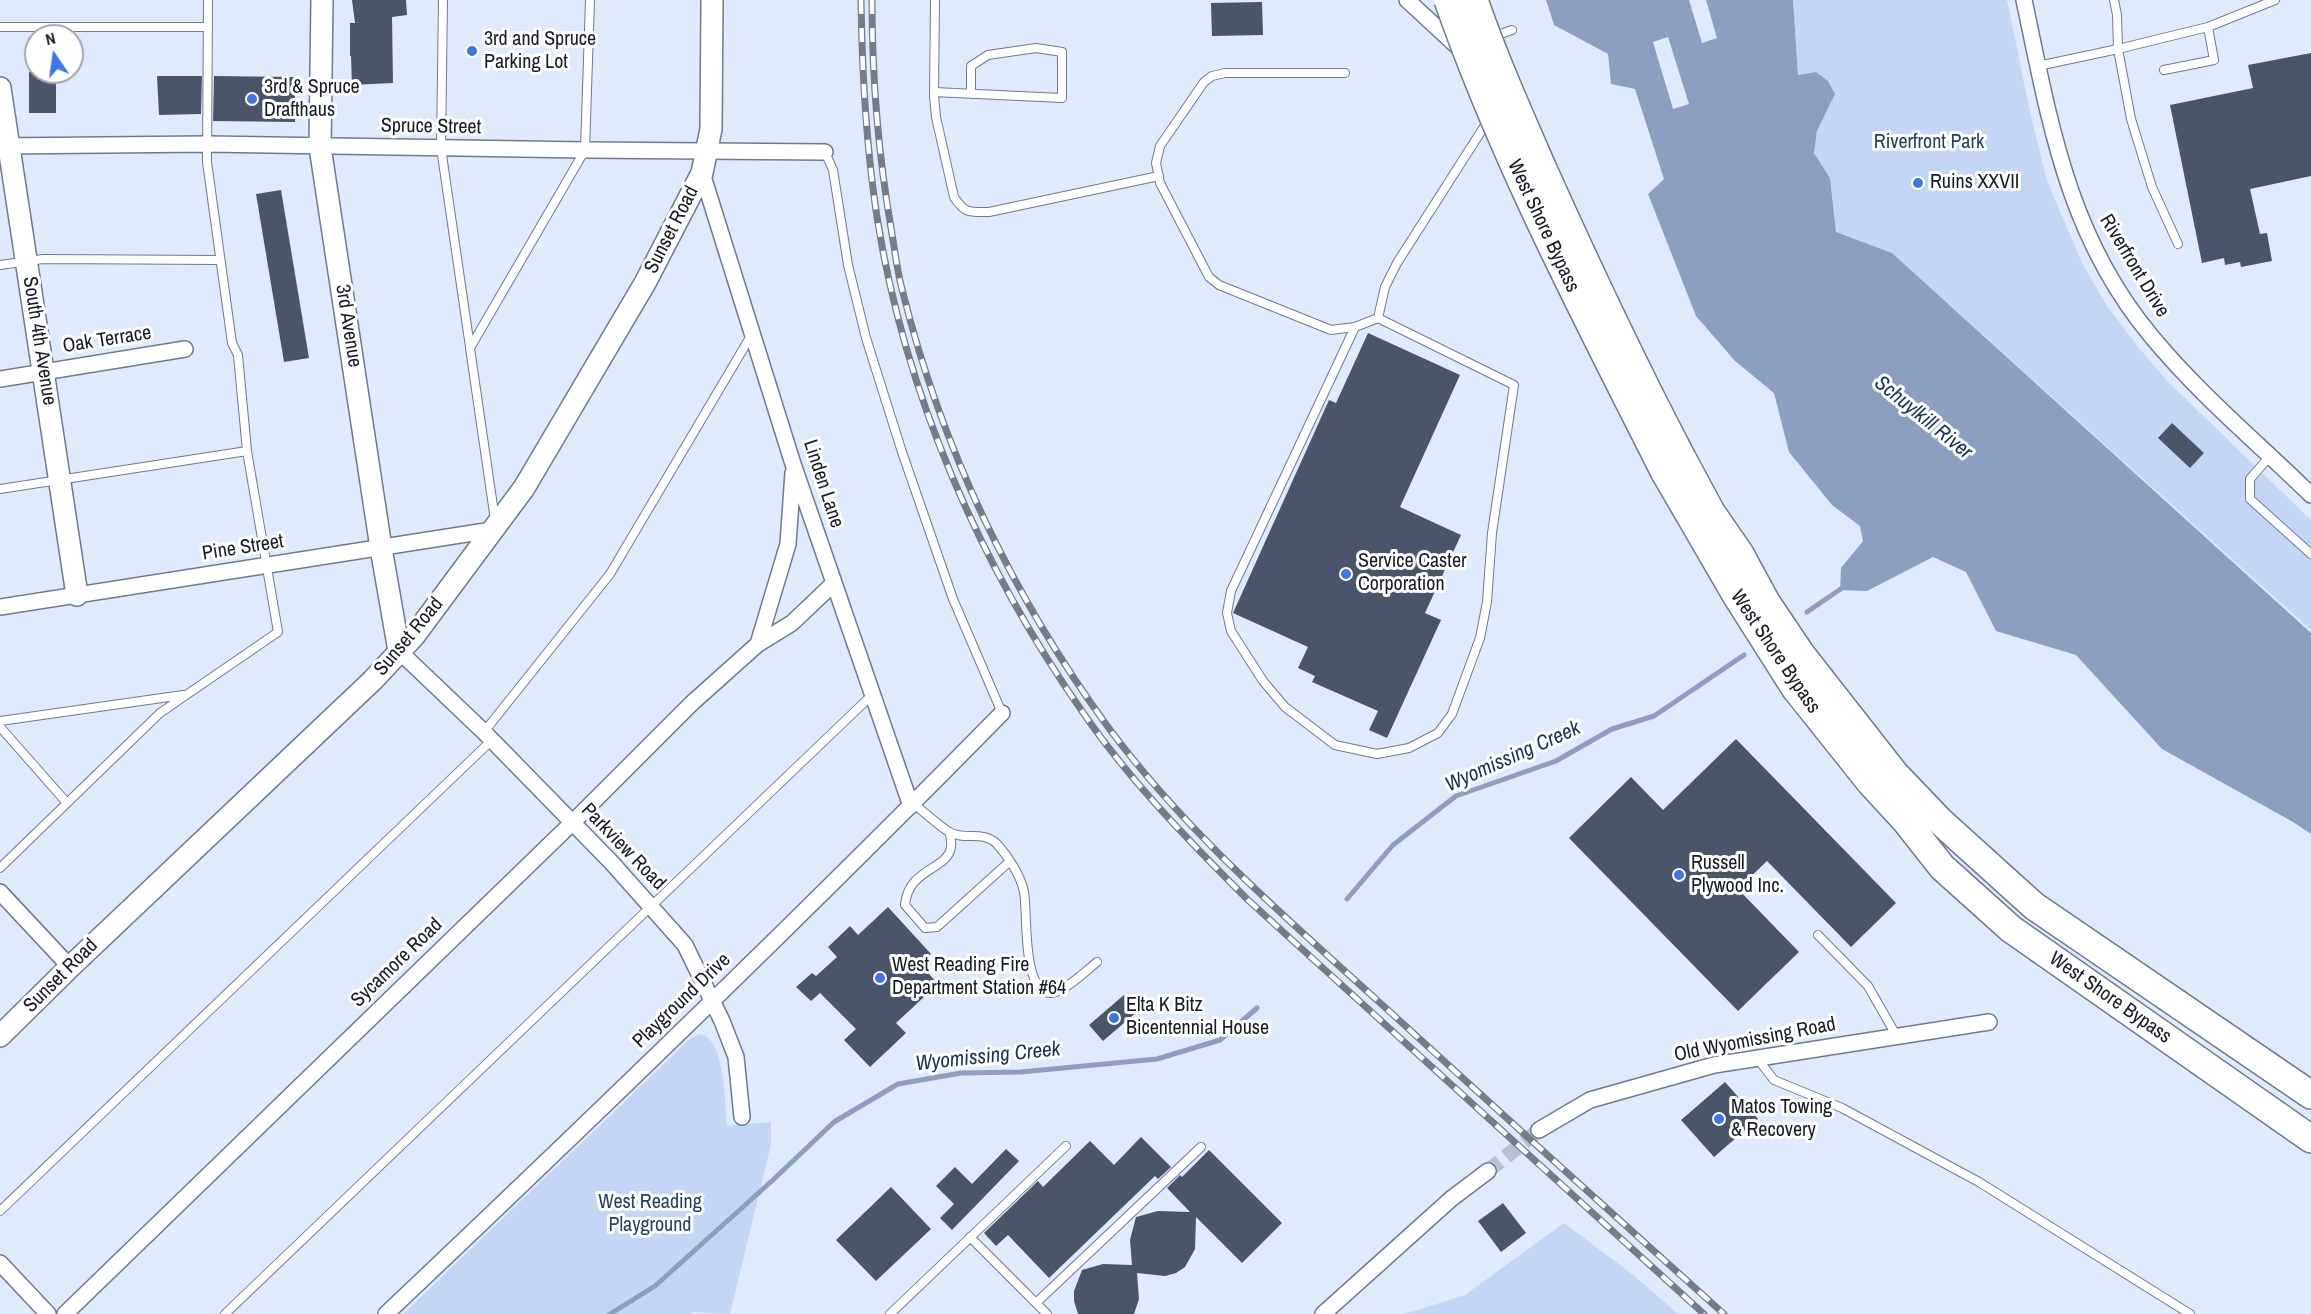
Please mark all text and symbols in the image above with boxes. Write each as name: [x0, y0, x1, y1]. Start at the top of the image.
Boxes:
north arrow: [24, 24, 84, 84]
text: N: [43, 27, 57, 50]
place label: 3rd and Spruce Parking Lot: [484, 28, 596, 75]
marker: 3rd and Spruce Parking Lot: [465, 44, 479, 58]
place label: 3rd & Spruce Drafthaus: [264, 76, 360, 123]
marker: 3rd & Spruce Drafthaus: [245, 92, 259, 106]
street label: Spruce Street: [381, 114, 481, 140]
park label: Riverfront Park: [1874, 131, 1984, 155]
street label: West Shore Bypass: [1502, 156, 1584, 296]
place label: Ruins XXVII: [1930, 171, 2019, 195]
marker: Ruins XXVII: [1911, 176, 1925, 190]
street label: Sunset Road: [640, 182, 704, 278]
street label: Riverfront Drive: [2094, 210, 2174, 322]
street label: South 4th Avenue: [17, 275, 61, 407]
street label: 3rd Avenue: [330, 283, 366, 369]
street label: Oak Terrace: [61, 321, 153, 359]
water label: Schuylkill River: [1869, 371, 1977, 465]
street label: Linden Lane: [797, 437, 849, 531]
street label: Pine Street: [201, 530, 285, 566]
place label: Service Caster Corporation: [1358, 550, 1466, 597]
marker: Service Caster Corporation: [1339, 567, 1353, 581]
street label: West Shore Bypass: [1725, 586, 1825, 718]
street label: Sunset Road: [369, 593, 449, 681]
water label: Wyomissing Creek: [1442, 716, 1584, 798]
street label: Parkview Road: [576, 799, 670, 895]
place label: Russell Plywood Inc.: [1691, 852, 1784, 899]
marker: Russell Plywood Inc.: [1672, 868, 1686, 882]
street label: Sycamore Road: [346, 914, 448, 1012]
street label: Sunset Road: [19, 934, 103, 1018]
street label: West Shore Bypass: [2044, 947, 2176, 1049]
street label: Playground Drive: [628, 948, 736, 1054]
place label: West Reading Fire Department Station #64: [892, 954, 1066, 1001]
marker: West Reading Fire Department Station #64: [873, 971, 887, 985]
place label: Elta K Bitz Bicentennial House: [1126, 994, 1269, 1041]
marker: Elta K Bitz Bicentennial House: [1107, 1011, 1121, 1025]
street label: Old Wyomissing Road: [1672, 1013, 1838, 1067]
water label: Wyomissing Creek: [914, 1037, 1062, 1077]
place label: Matos Towing & Recovery: [1731, 1096, 1832, 1143]
marker: Matos Towing & Recovery: [1712, 1112, 1726, 1126]
park label: West Reading Playground: [598, 1191, 702, 1238]

